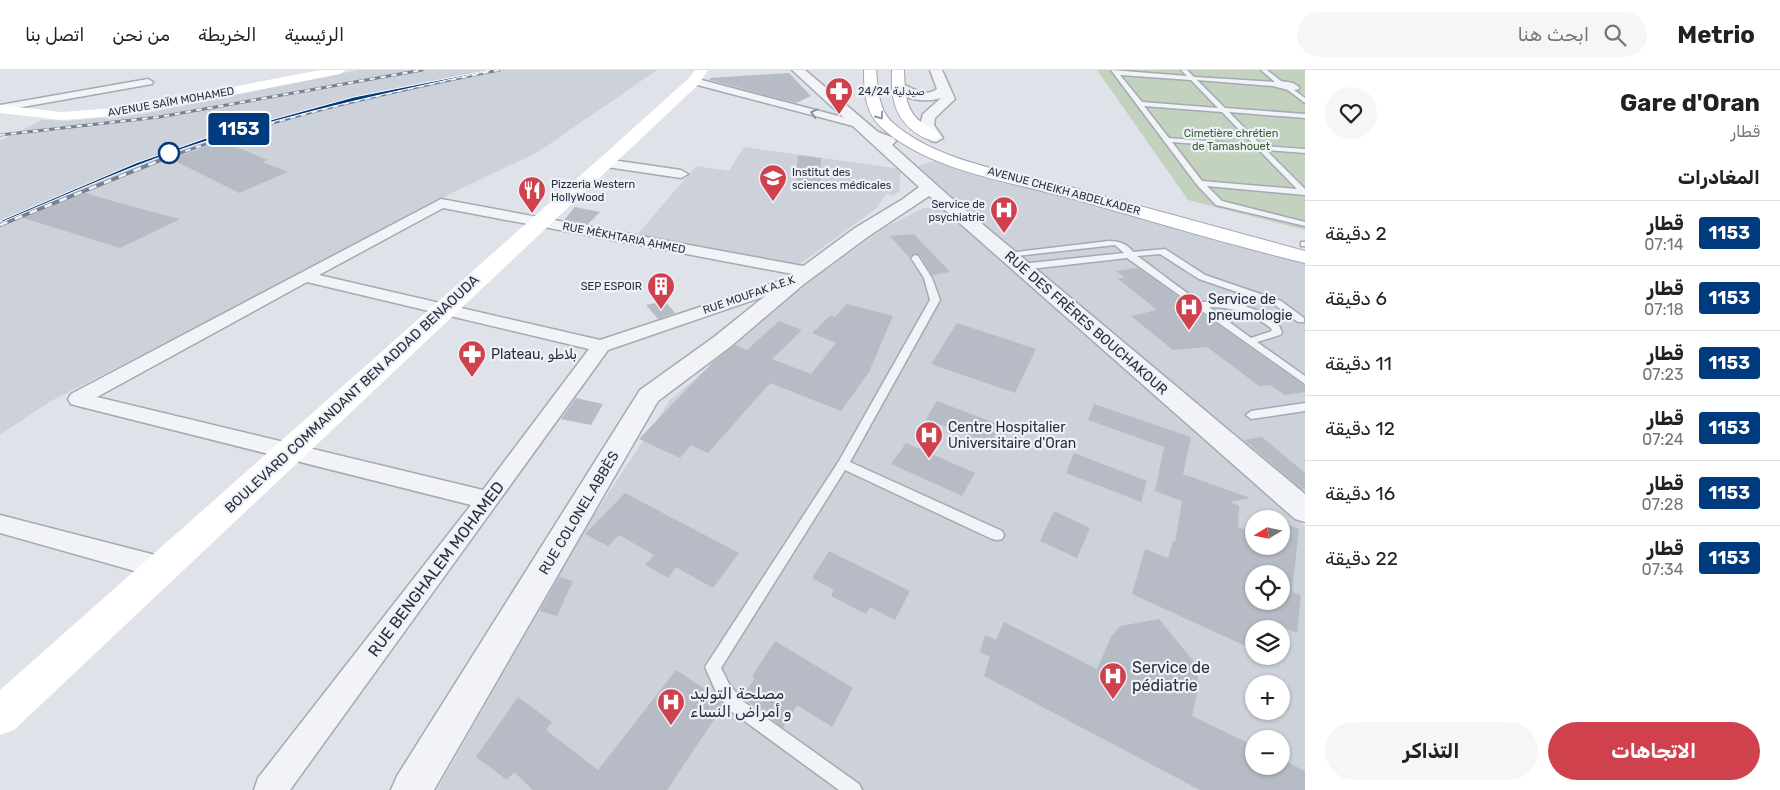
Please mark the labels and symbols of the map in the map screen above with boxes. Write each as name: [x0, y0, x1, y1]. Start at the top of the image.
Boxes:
pharmacy icon: صيدلية 24/24: [824, 76, 854, 115]
street label: AVENUE SAÏM MOHAMED: [107, 84, 235, 120]
place label: صيدلية 24/24: [858, 85, 925, 98]
one-way arrow: [809, 108, 818, 119]
one-way arrow: [874, 110, 883, 120]
line badge: 1153: [204, 113, 274, 145]
park label: Cimetière chrétien de Tamashouet: [1184, 127, 1278, 153]
unlabelled marker: [158, 142, 180, 164]
school or university icon: Institut des sciences médicales: [758, 163, 788, 202]
street label: AVENUE CHEIKH ABDELKADER: [986, 164, 1142, 218]
place label: Institut des sciences médicales: [792, 166, 892, 192]
restaurant icon: Pizzeria Western HollyWood: [517, 175, 547, 214]
place label: Pizzeria Western HollyWood: [551, 178, 635, 204]
hospital icon: Service de psychiatrie: [989, 195, 1019, 234]
place label: Service de psychiatrie: [928, 198, 985, 224]
street label: RUE MÈKHTARIA AHMED: [561, 220, 687, 256]
street label: RUE DES FRÈRES BOUCHAKOUR: [1001, 247, 1172, 398]
street label: BOULEVARD COMMANDANT BEN ADDAD BENAOUDA: [221, 271, 483, 517]
building icon: SEP ESPOIR: [646, 271, 676, 310]
street label: RUE MOUFAK A.E.K: [701, 273, 797, 317]
place label: SEP ESPOIR: [581, 280, 642, 293]
place label: Service de pneumologie: [1208, 291, 1293, 324]
hospital icon: Service de pneumologie: [1174, 292, 1204, 331]
pharmacy icon: Plateau, بلاطو: [457, 339, 487, 378]
place label: Plateau, بلاطو: [491, 346, 577, 363]
place label: Centre Hospitalier Universitaire d'Oran: [948, 419, 1076, 452]
hospital icon: Centre Hospitalier Universitaire d'Oran: [914, 420, 944, 459]
street label: RUE COLONEL ABBÈS: [535, 447, 623, 578]
street label: RUE BENGHALEM MOHAMED: [364, 478, 508, 660]
north arrow: [1245, 510, 1290, 555]
place label: Service de pédiatrie: [1132, 658, 1210, 695]
hospital icon: Service de pédiatrie: [1098, 661, 1128, 700]
place label: مصلحة التوليد و أمراض النساء: [690, 684, 792, 722]
hospital icon: مصلحة التوليد و أمراض النساء: [656, 687, 686, 726]

